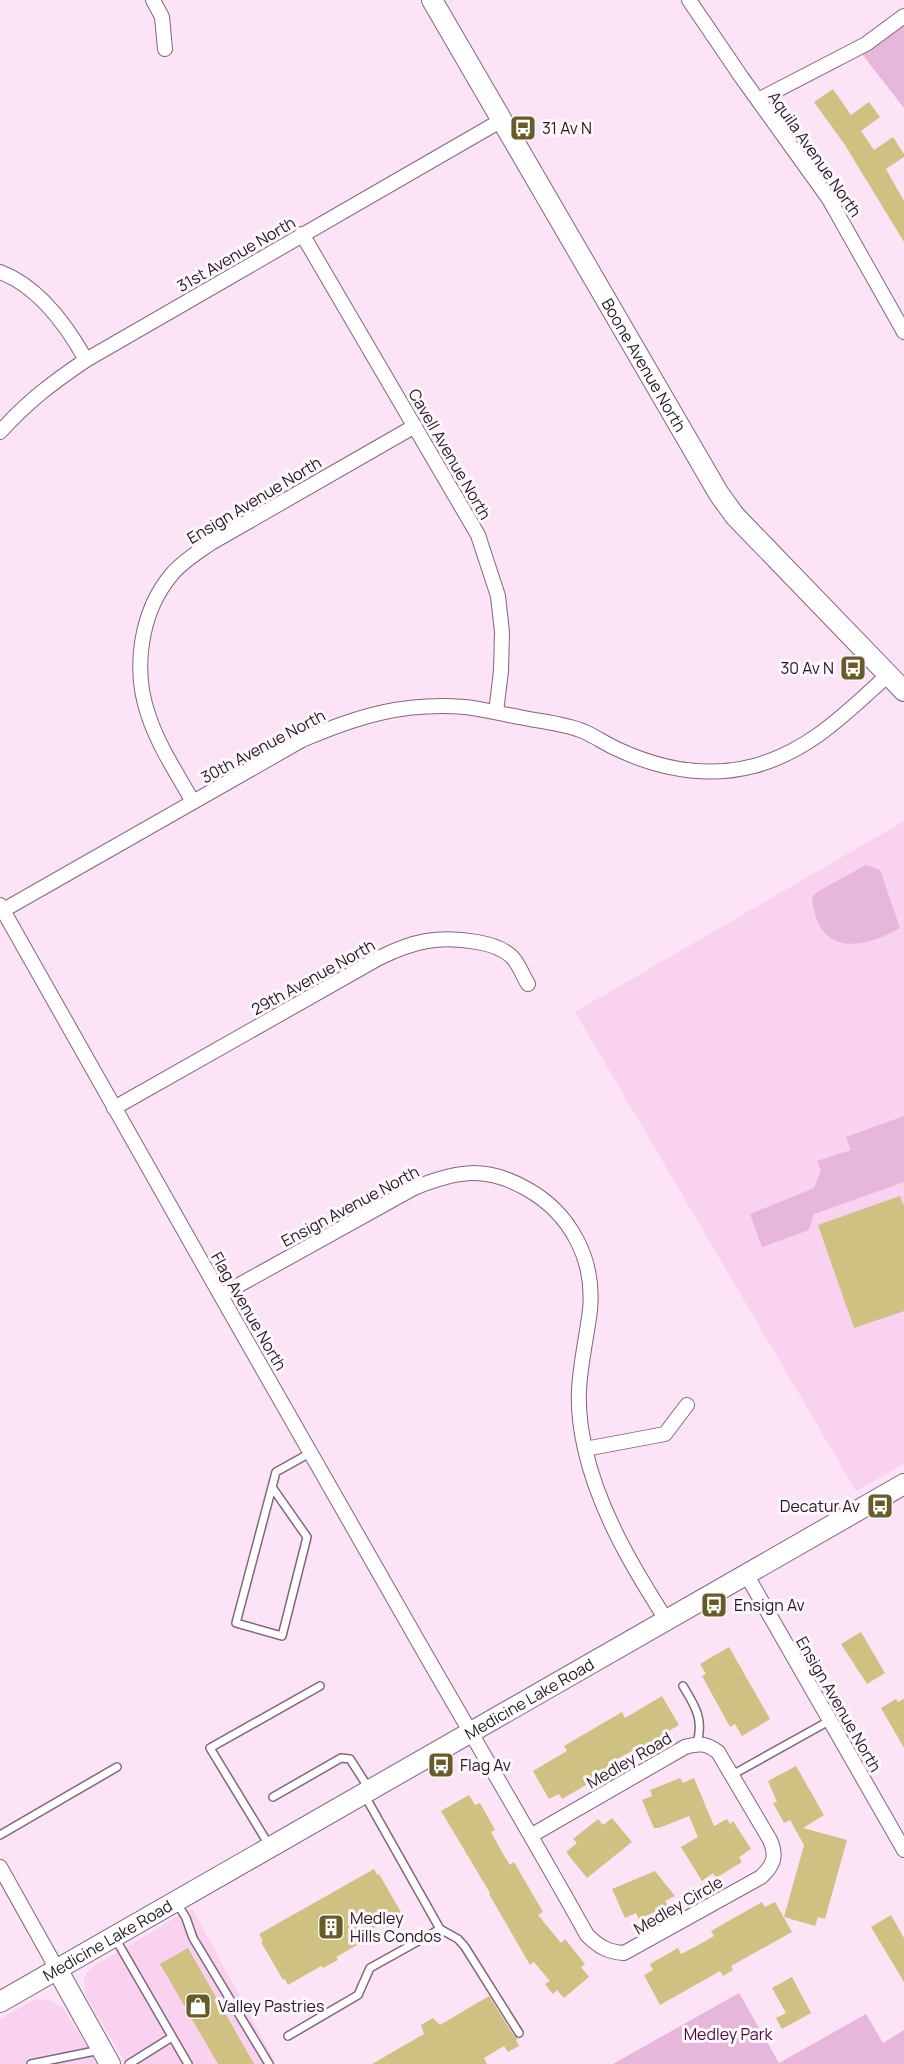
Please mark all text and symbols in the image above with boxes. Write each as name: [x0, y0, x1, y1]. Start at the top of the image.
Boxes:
street label: Aquila Avenue North: [763, 87, 867, 221]
bus stop icon: 31 Av N: [508, 113, 538, 143]
place label: 31 Av N: [542, 117, 592, 139]
street label: 31st Avenue North: [173, 211, 299, 297]
street label: Boone Avenue North: [597, 294, 691, 436]
street label: Cavell Avenue North: [403, 384, 497, 524]
street label: Ensign Avenue North: [183, 451, 325, 549]
bus stop icon: 30 Av N: [838, 653, 868, 683]
place label: 30 Av N: [780, 657, 834, 679]
street label: 30th Avenue North: [197, 704, 329, 788]
street label: 29th Avenue North: [247, 934, 379, 1020]
street label: Ensign Avenue North: [277, 1160, 423, 1252]
street label: Flag Avenue North: [206, 1248, 292, 1374]
bus stop icon: Decatur Av: [865, 1491, 895, 1521]
place label: Decatur Av: [780, 1495, 860, 1517]
bus stop icon: Ensign Av: [699, 1590, 729, 1620]
place label: Ensign Av: [734, 1594, 805, 1616]
street label: Ensign Avenue North: [791, 1632, 887, 1776]
street label: Medicine Lake Road: [461, 1653, 598, 1745]
street label: Medley Road: [582, 1727, 676, 1793]
bus stop icon: Flag Av: [426, 1750, 456, 1780]
place label: Flag Av: [460, 1754, 511, 1776]
street label: Medley Circle: [629, 1871, 727, 1939]
street label: Medicine Lake Road: [39, 1895, 176, 1986]
place label: Medley Hills Condos: [350, 1907, 441, 1947]
building icon: Medley Hills Condos: [316, 1912, 346, 1942]
shop icon: Valley Pastries: [183, 1991, 213, 2021]
place label: Valley Pastries: [218, 1995, 324, 2017]
park label: Medley Park: [684, 2023, 773, 2045]

